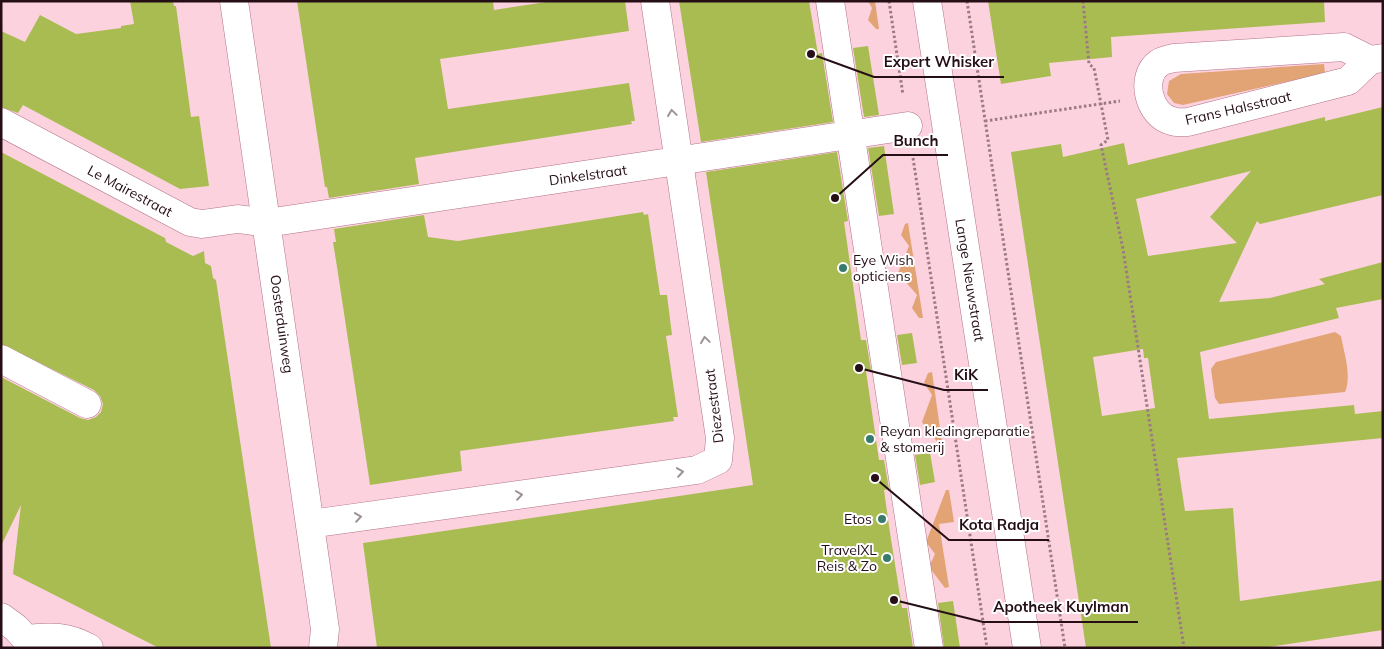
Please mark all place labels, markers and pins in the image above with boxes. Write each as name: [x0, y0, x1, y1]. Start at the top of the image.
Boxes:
callout: Expert Whisker: [874, 47, 1004, 77]
callout: Bunch: [883, 125, 948, 155]
place label: Eye Wish opticiens: [853, 251, 914, 285]
marker: Eye Wish opticiens: [837, 262, 849, 274]
callout: KiK: [944, 360, 988, 390]
place label: Reyan kledingreparatie & stomerij: [880, 422, 1030, 456]
marker: Reyan kledingreparatie & stomerij: [864, 433, 876, 445]
place label: Etos: [844, 510, 872, 528]
callout: Kota Radja: [949, 510, 1049, 540]
marker: Etos: [876, 513, 888, 525]
place label: TravelXL Reis & Zo: [817, 541, 877, 575]
marker: TravelXL Reis & Zo: [881, 552, 893, 564]
callout: Apotheek Kuylman: [983, 592, 1138, 622]

